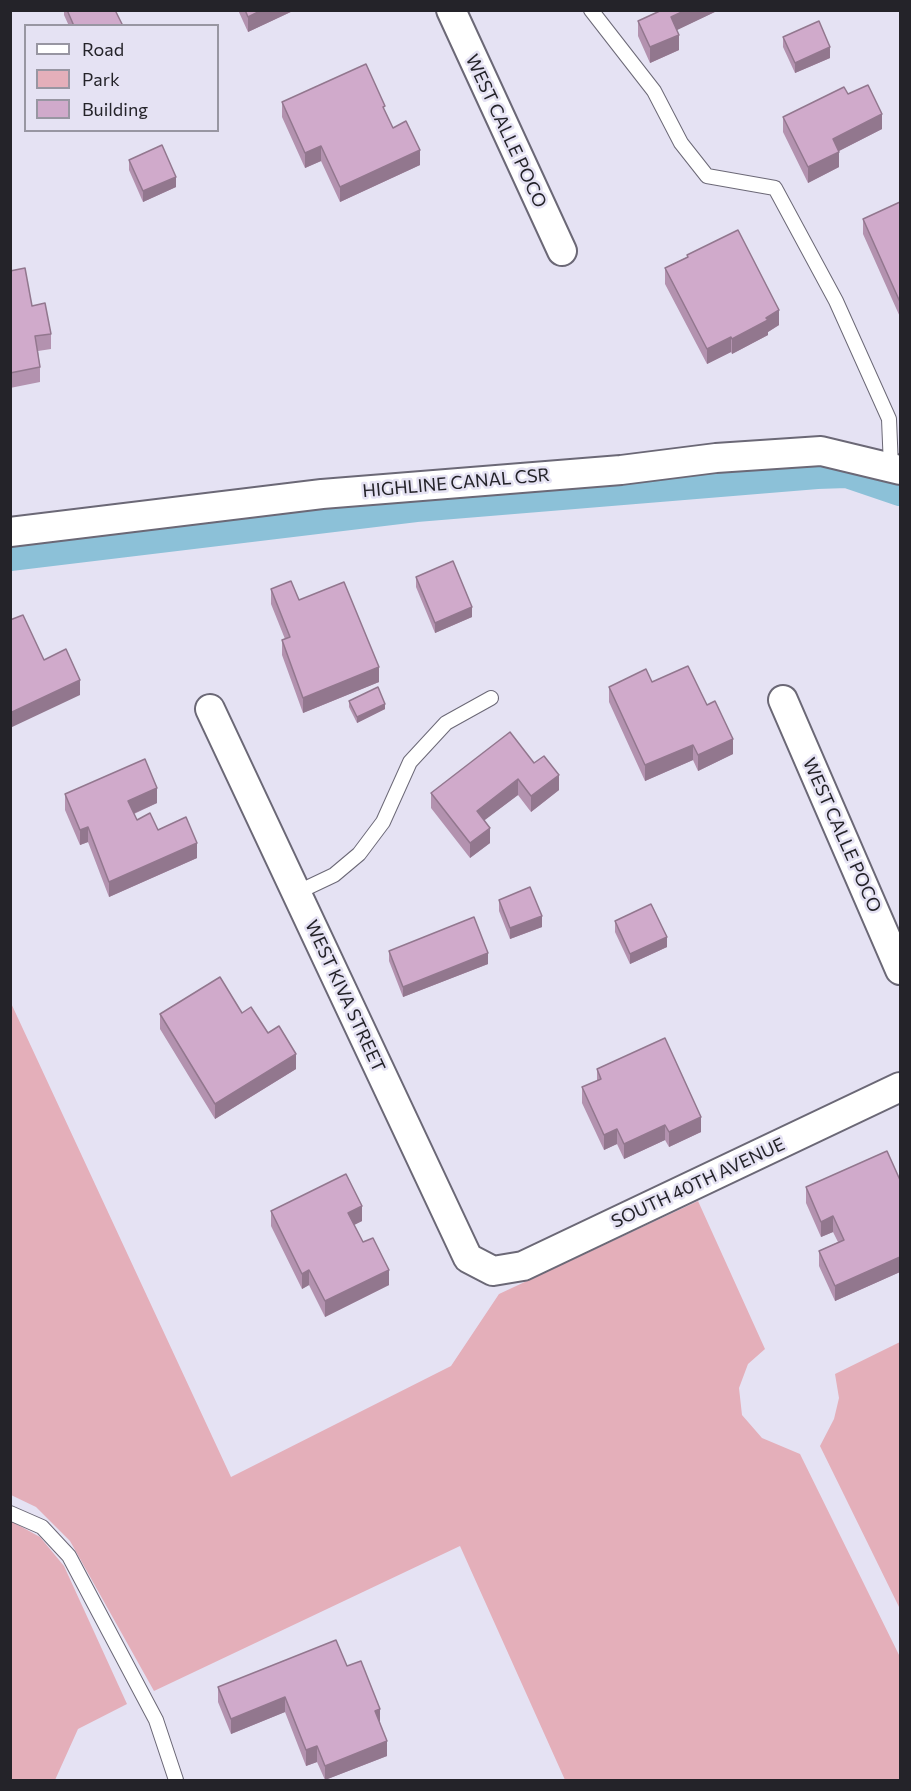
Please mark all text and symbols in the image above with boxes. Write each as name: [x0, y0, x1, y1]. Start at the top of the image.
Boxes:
legend: [24, 24, 219, 132]
text: Road: [82, 38, 124, 60]
street label: WEST CALLE POCO: [461, 51, 551, 211]
text: Park: [82, 68, 120, 90]
text: Building: [82, 98, 148, 120]
street label: HIGHLINE CANAL CSR: [362, 464, 550, 502]
street label: WEST CALLE POCO: [798, 754, 886, 916]
street label: WEST KIVA STREET: [300, 917, 390, 1075]
street label: SOUTH 40TH AVENUE: [608, 1133, 788, 1233]

